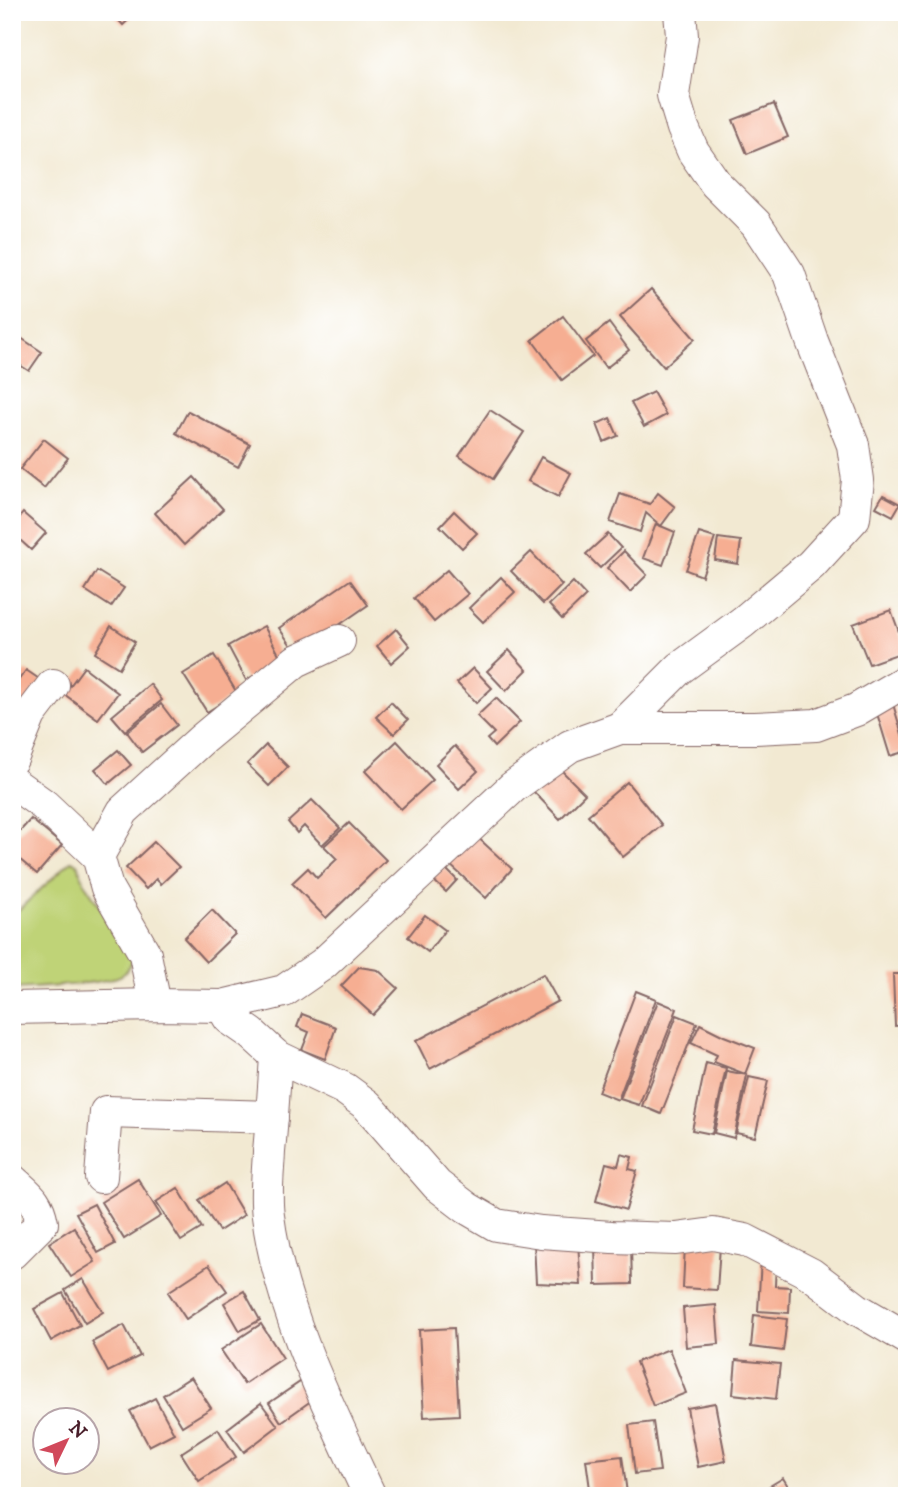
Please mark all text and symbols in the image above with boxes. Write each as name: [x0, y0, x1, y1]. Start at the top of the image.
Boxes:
north arrow: [32, 1406, 102, 1476]
text: N: [64, 1417, 91, 1444]

